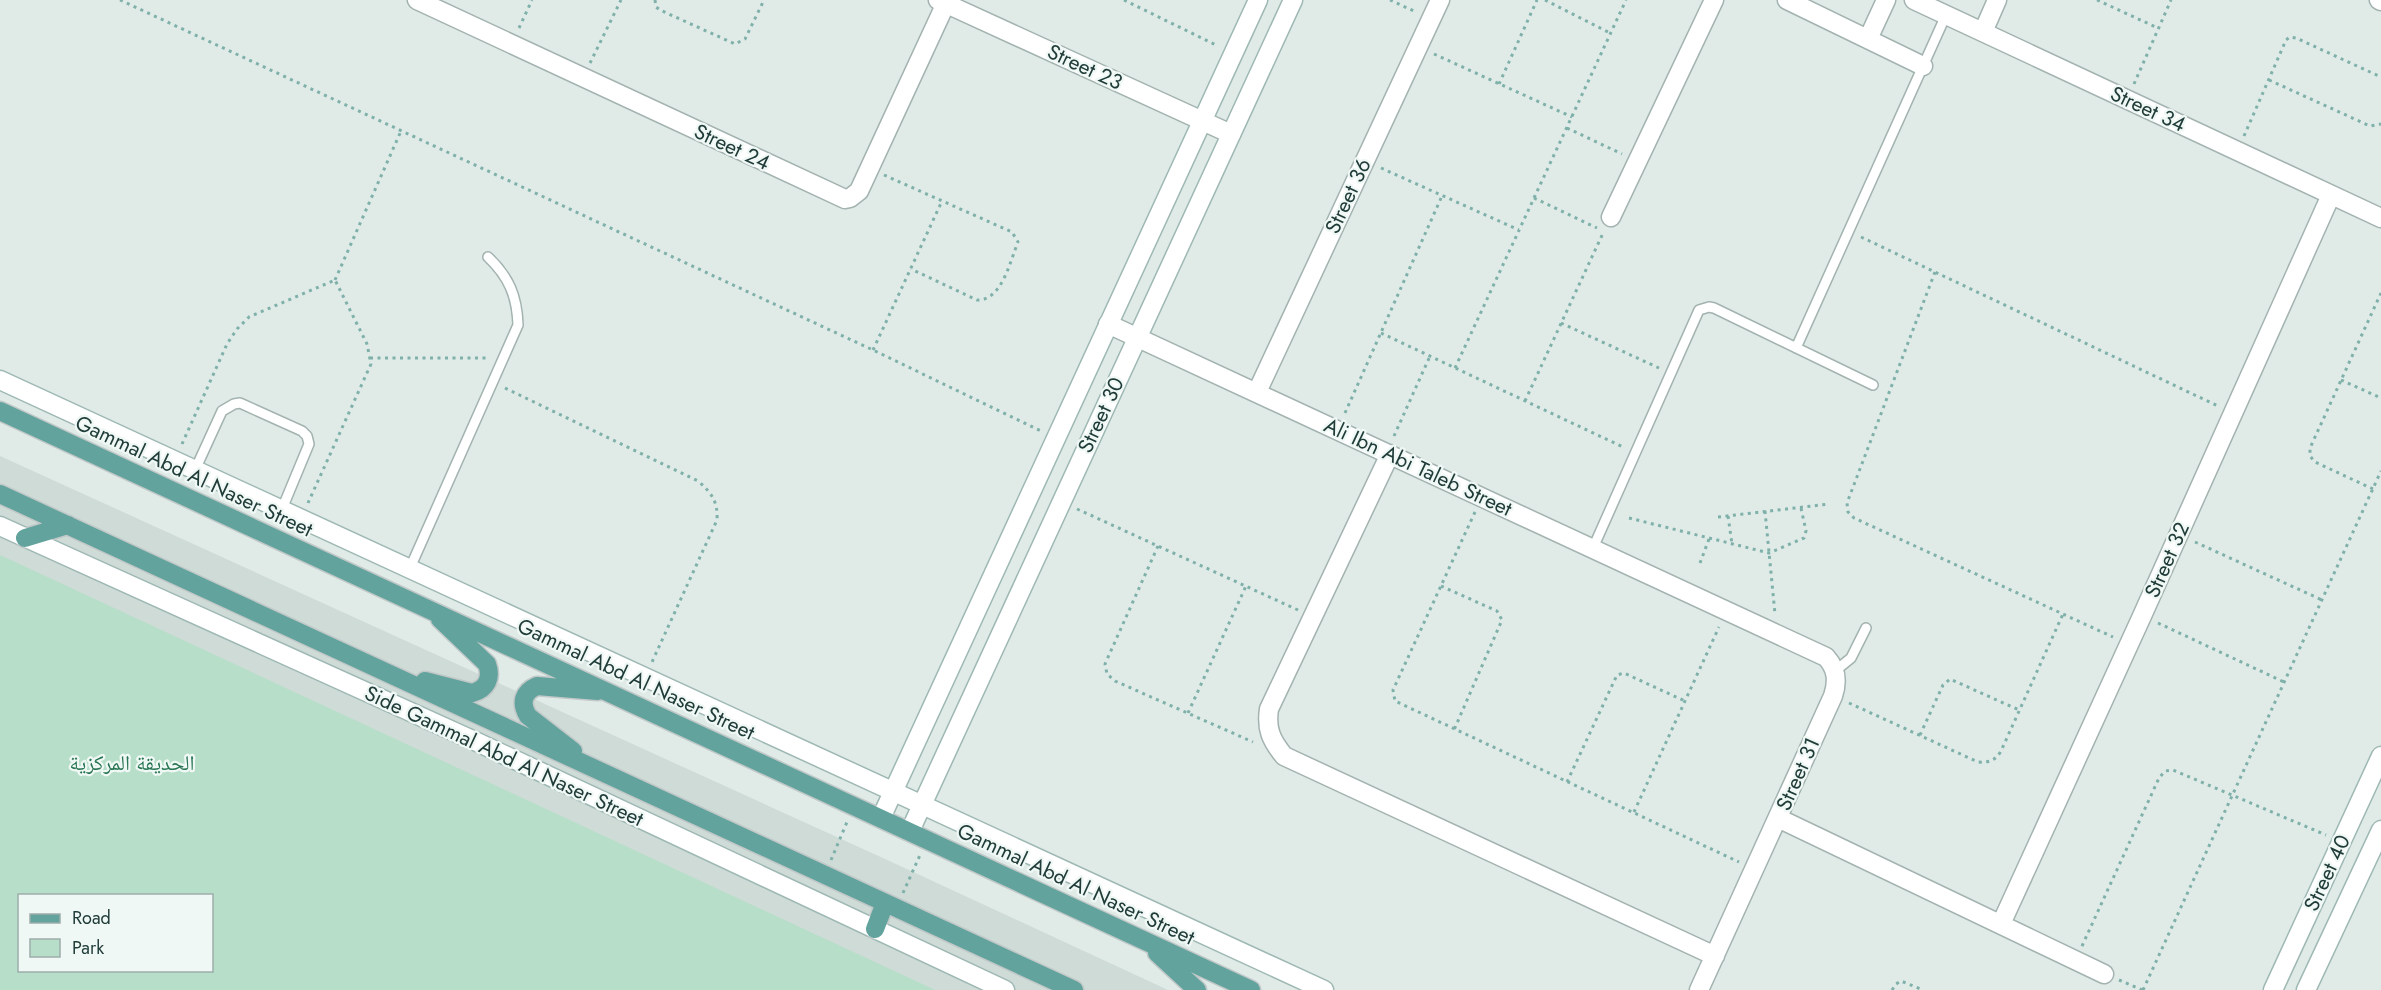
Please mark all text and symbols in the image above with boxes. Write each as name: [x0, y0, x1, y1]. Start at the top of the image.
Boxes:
street label: Street 23: [1042, 37, 1128, 97]
street label: Street 34: [2105, 78, 2191, 140]
street label: Street 24: [689, 116, 775, 178]
street label: Street 36: [1318, 153, 1378, 239]
street label: Street 30: [1070, 372, 1132, 458]
street label: Gammal Abd Al Naser Street: [70, 408, 318, 544]
street label: Ali Ibn Abi Taleb Street: [1319, 410, 1517, 524]
street label: Street 32: [2137, 517, 2197, 603]
street label: Gammal Abd Al Naser Street: [512, 611, 760, 747]
street label: Side Gammal Abd Al Naser Street: [360, 678, 648, 834]
street label: Street 31: [1769, 733, 1827, 815]
park label: الحديقة المركزية: [69, 748, 195, 778]
street label: Gammal Abd Al Naser Street: [952, 816, 1200, 952]
street label: Street 40: [2296, 830, 2358, 916]
legend: [18, 894, 213, 972]
text: Road: [72, 905, 111, 931]
text: Park: [72, 935, 104, 961]

